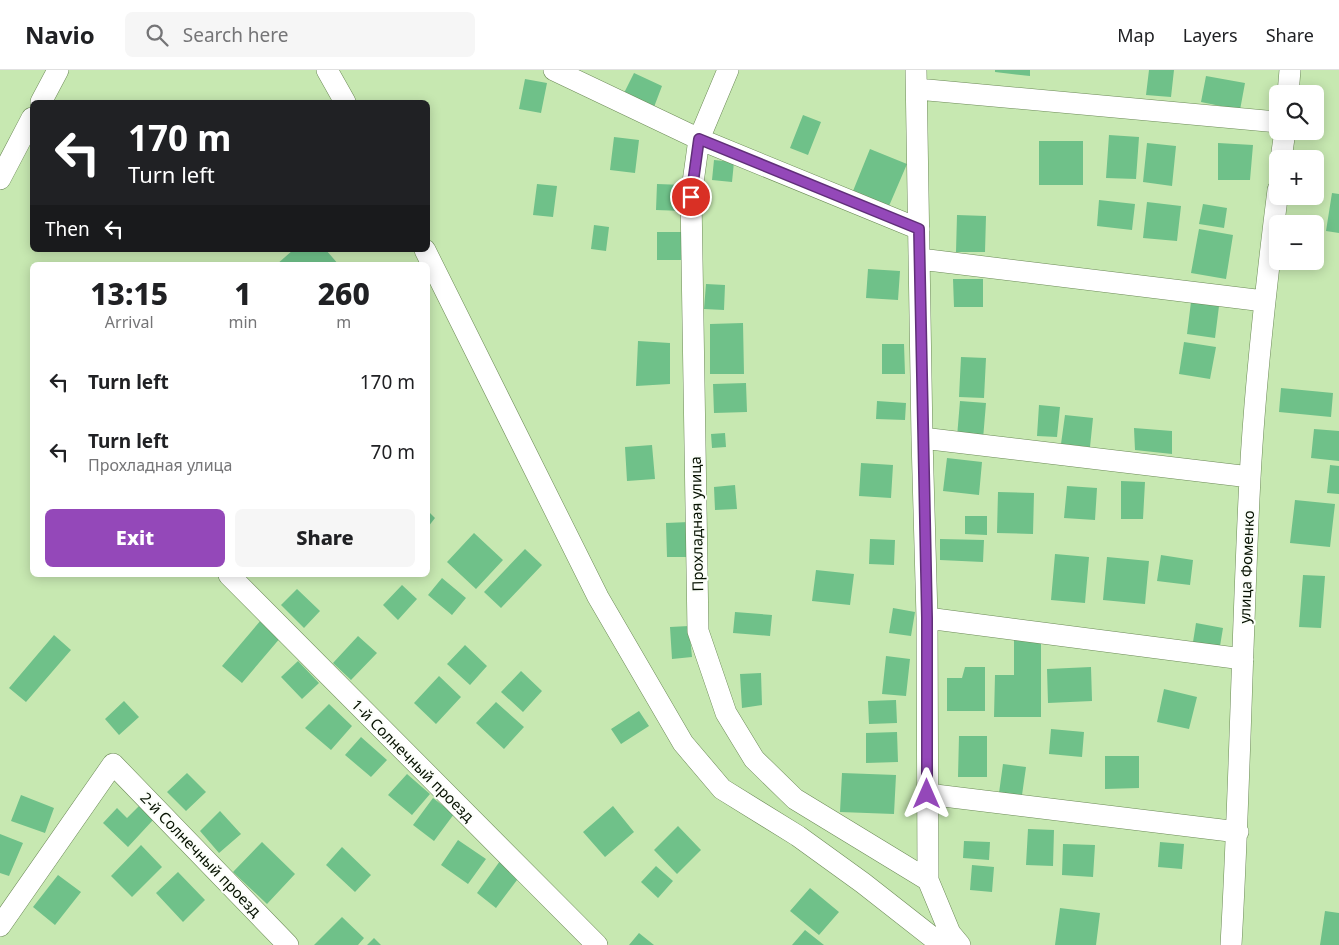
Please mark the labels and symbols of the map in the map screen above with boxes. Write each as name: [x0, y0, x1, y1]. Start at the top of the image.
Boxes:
pin: [670, 176, 712, 218]
street label: Прохладная улица: [685, 456, 707, 592]
street label: улица Фоменко: [1234, 510, 1258, 624]
street label: 1-й Солнечный проезд: [347, 694, 479, 826]
position arrow: [900, 767, 952, 819]
street label: 2-й Солнечный проезд: [136, 787, 266, 921]

